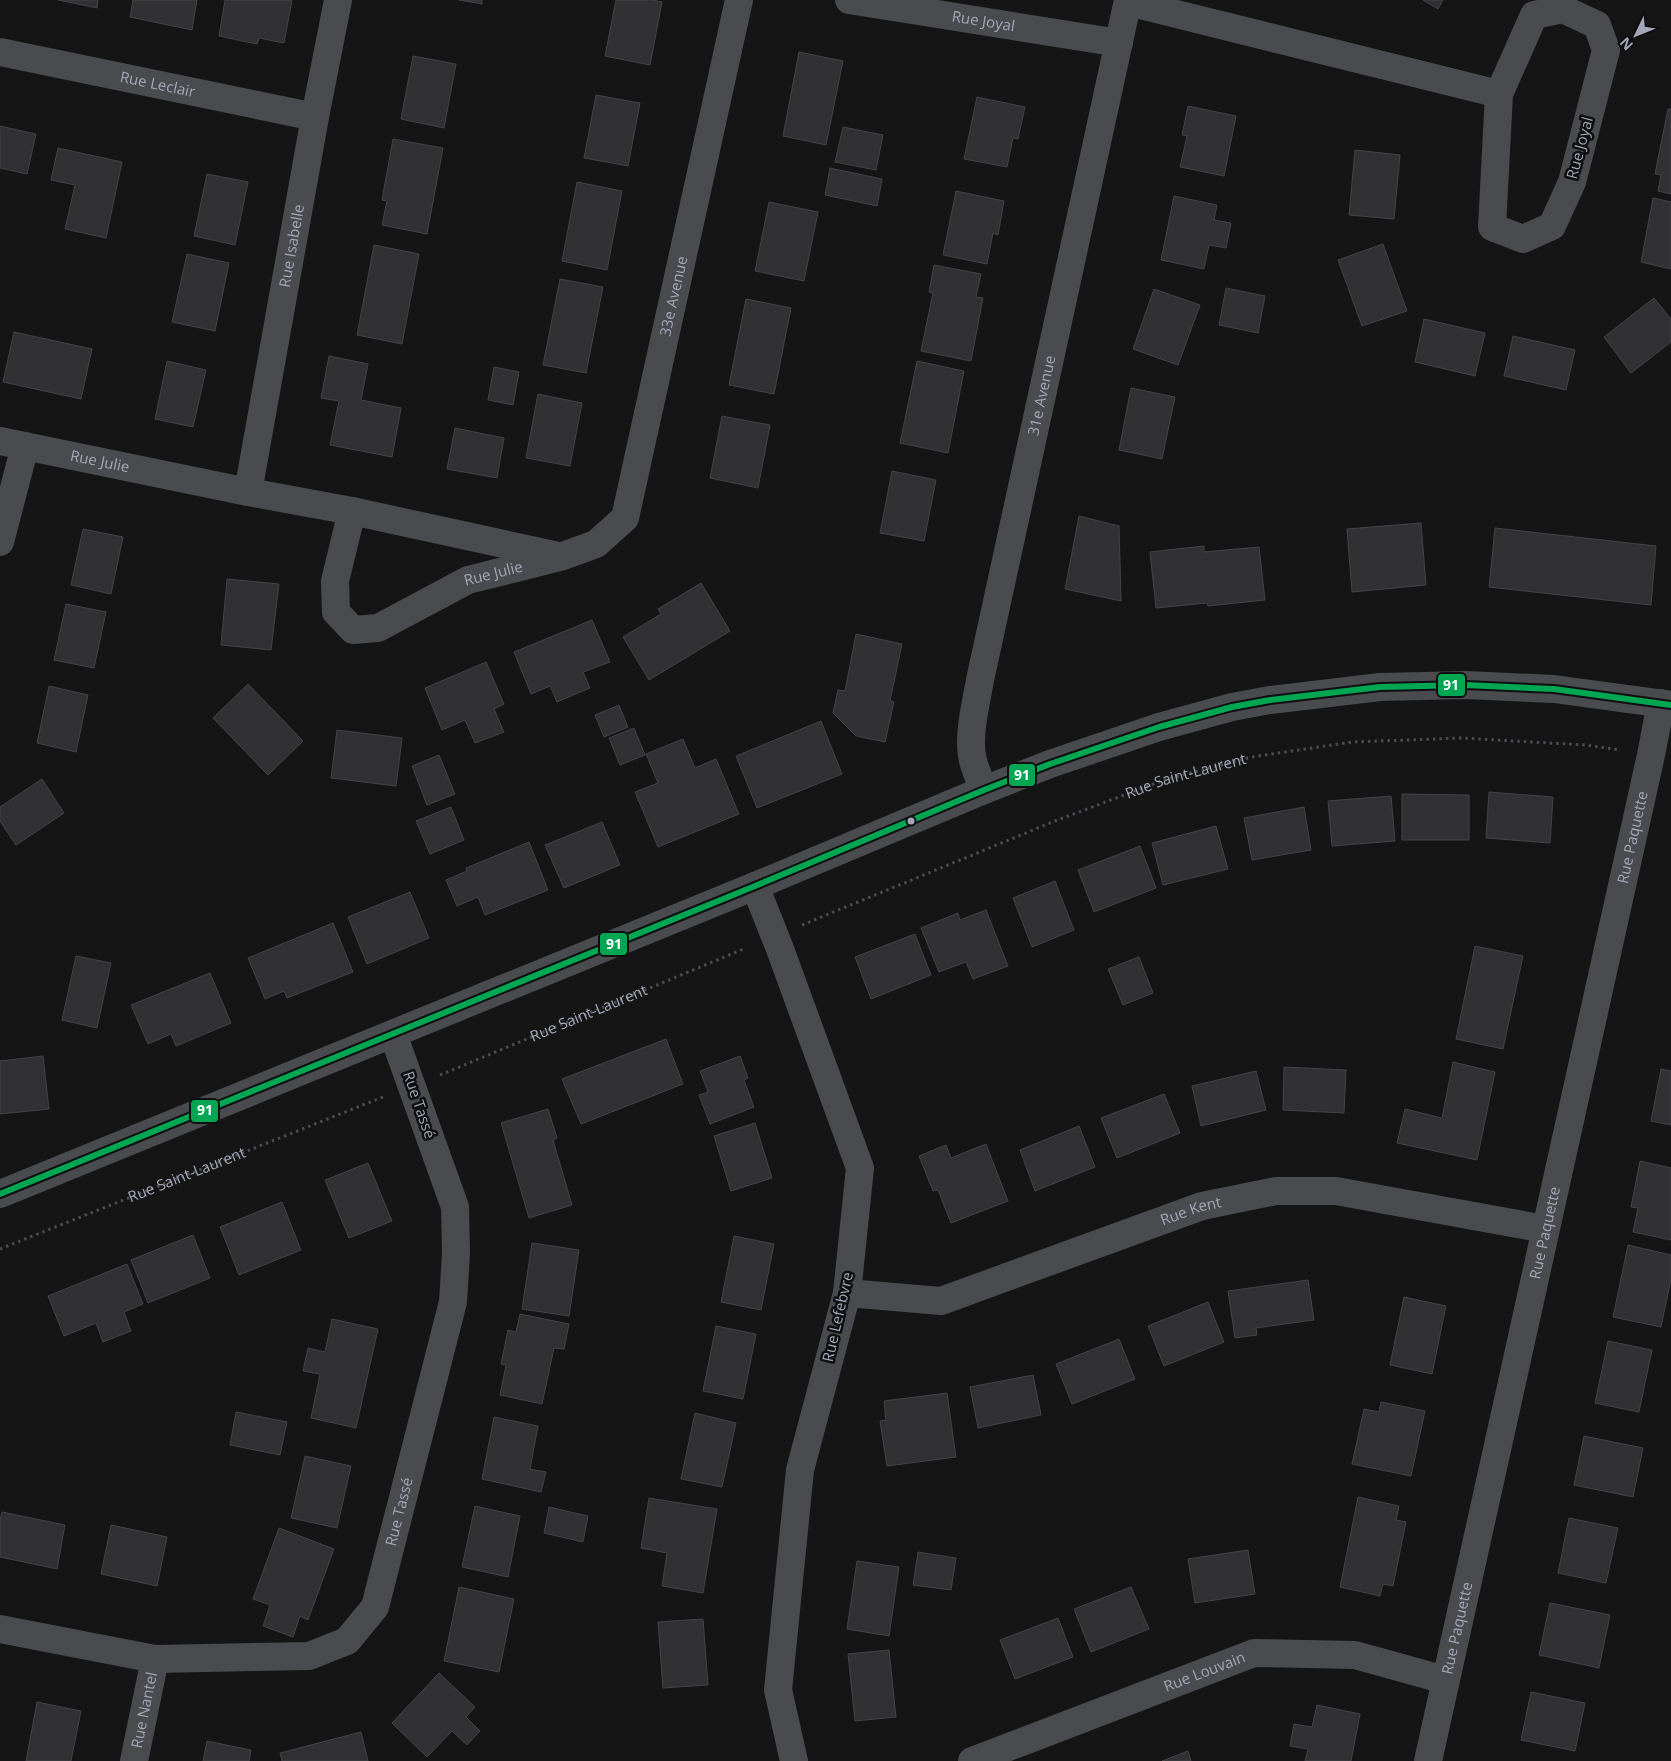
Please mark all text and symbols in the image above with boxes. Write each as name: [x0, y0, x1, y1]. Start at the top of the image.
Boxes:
street label: Rue Joyal: [951, 6, 1016, 35]
north arrow: [1611, 10, 1661, 60]
text: N: [1615, 34, 1637, 55]
street label: Rue Leclair: [118, 66, 197, 101]
street label: Rue Joyal: [1561, 114, 1597, 181]
street label: Rue Isabelle: [274, 203, 308, 289]
street label: 33e Avenue: [654, 254, 691, 338]
street label: 31e Avenue: [1022, 353, 1059, 437]
street label: Rue Julie: [69, 445, 132, 476]
street label: Rue Julie: [462, 556, 525, 590]
line badge: 91: [1437, 673, 1466, 697]
text: 91: [1443, 675, 1459, 694]
street label: Rue Saint-Laurent: [1122, 748, 1248, 803]
line badge: 91: [1008, 763, 1036, 787]
text: 91: [1014, 765, 1030, 784]
street label: Rue Paquette: [1612, 789, 1652, 885]
unlabelled marker: [906, 816, 916, 826]
line badge: 91: [599, 932, 628, 956]
text: 91: [606, 934, 622, 953]
street label: Rue Saint-Laurent: [527, 979, 650, 1046]
street label: Rue Tassé: [399, 1068, 441, 1141]
line badge: 91: [190, 1099, 219, 1123]
text: 91: [197, 1100, 213, 1119]
street label: Rue Saint-Laurent: [125, 1142, 248, 1206]
street label: Rue Paquette: [1524, 1184, 1564, 1281]
street label: Rue Kent: [1157, 1191, 1223, 1229]
street label: Rue Lefebvre: [817, 1270, 857, 1364]
street label: Rue Tassé: [380, 1475, 417, 1548]
street label: Rue Paquette: [1437, 1580, 1476, 1676]
street label: Rue Louvain: [1161, 1646, 1248, 1696]
street label: Rue Nantel: [126, 1670, 161, 1750]

